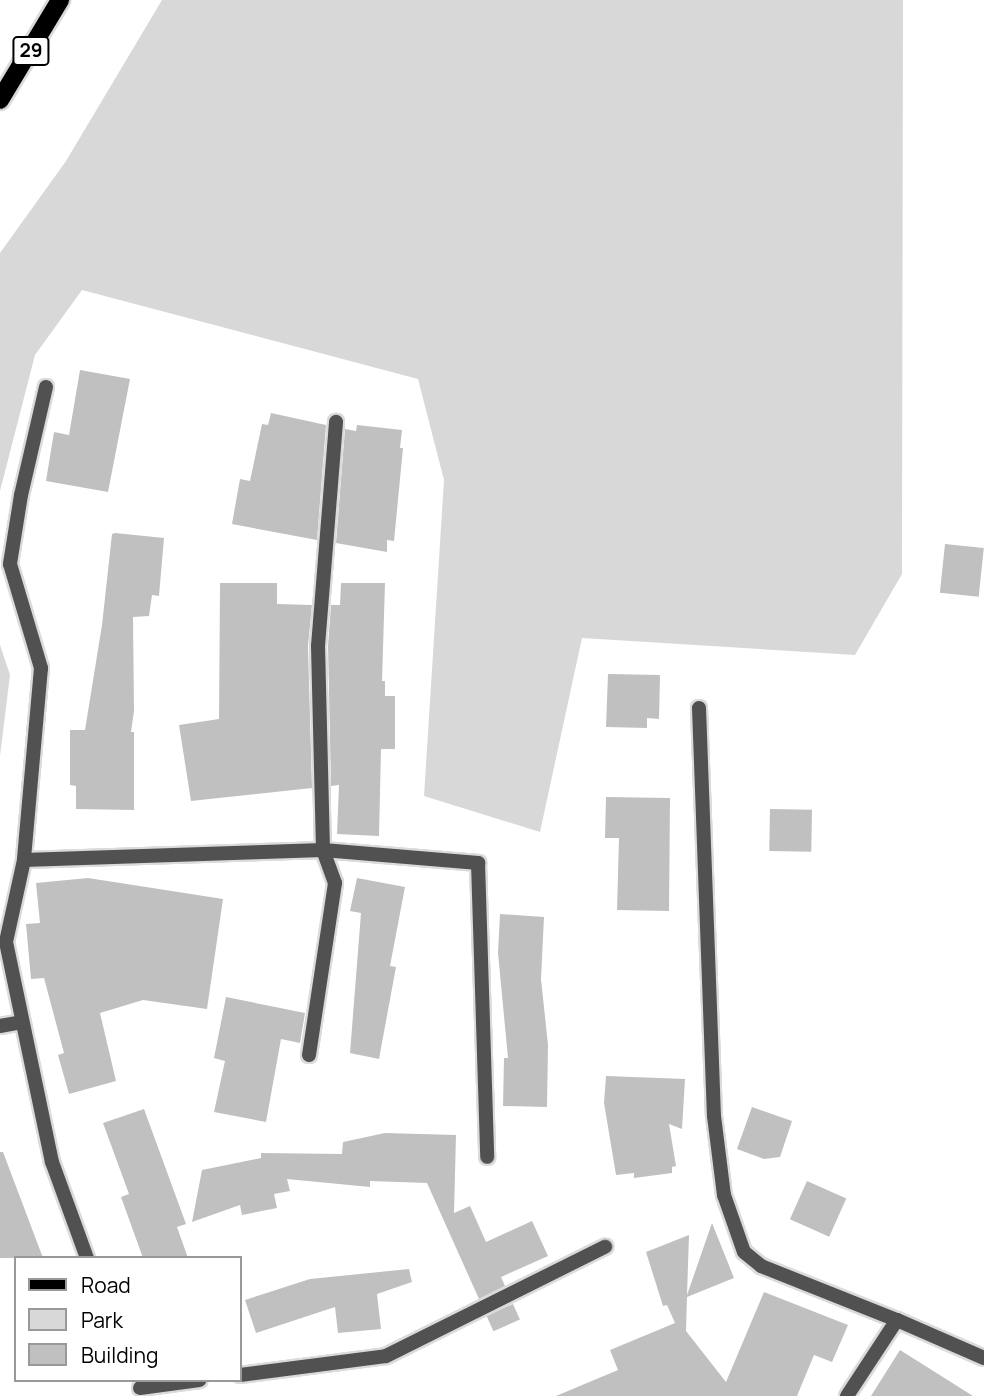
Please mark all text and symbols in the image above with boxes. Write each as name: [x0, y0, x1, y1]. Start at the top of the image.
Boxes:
road number: 29: [12, 36, 50, 66]
legend: [14, 1256, 242, 1382]
text: Road: [81, 1271, 131, 1299]
text: Park: [81, 1306, 123, 1334]
text: Building: [81, 1341, 158, 1369]

